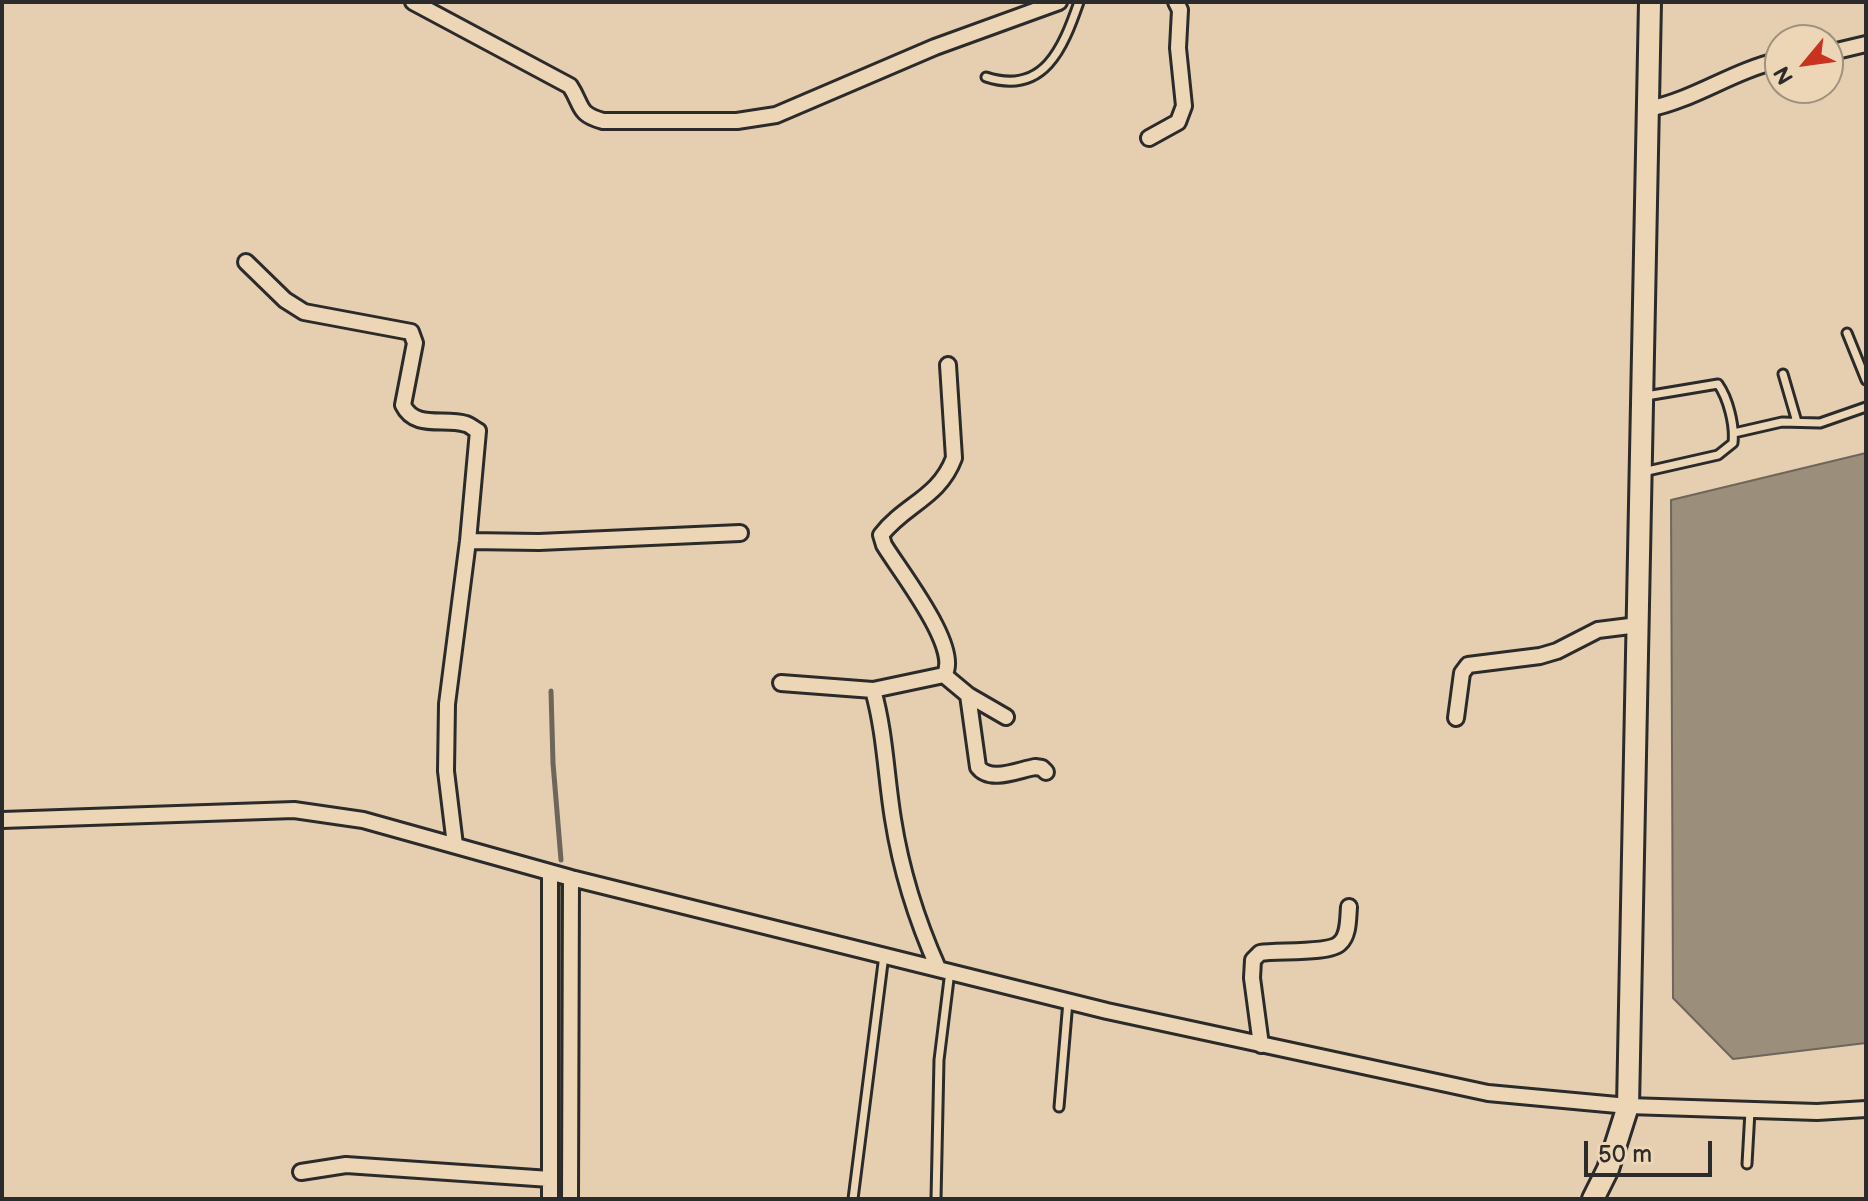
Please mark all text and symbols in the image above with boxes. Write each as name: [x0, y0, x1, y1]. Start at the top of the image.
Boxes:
north arrow: [1764, 24, 1844, 104]
text: N: [1769, 61, 1800, 89]
scale bar: [1588, 1125, 1716, 1175]
text: 50 m: [1598, 1140, 1652, 1169]

